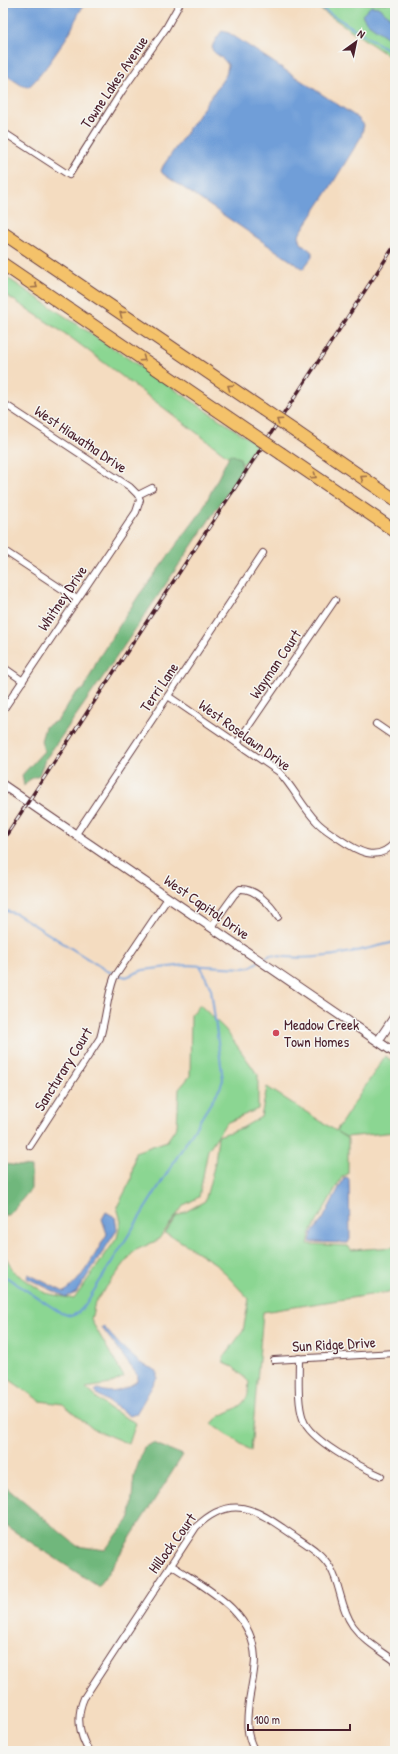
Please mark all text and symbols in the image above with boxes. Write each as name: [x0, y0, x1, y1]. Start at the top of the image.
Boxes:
north arrow: [336, 22, 376, 62]
text: N: [355, 26, 368, 41]
street label: Towne Lakes Avenue: [75, 32, 153, 132]
one-way arrow: [31, 281, 38, 289]
one-way arrow: [120, 312, 127, 319]
one-way arrow: [138, 354, 145, 361]
one-way arrow: [227, 384, 234, 392]
street label: West Hiawatha Drive: [30, 400, 132, 478]
one-way arrow: [276, 418, 283, 426]
one-way arrow: [310, 471, 317, 478]
one-way arrow: [360, 475, 367, 483]
street label: Whitney Drive: [32, 561, 92, 635]
street label: Wayman Court: [244, 625, 306, 703]
street label: Terri Lane: [135, 658, 183, 716]
street label: West Roselawn Drive: [195, 694, 295, 776]
street label: West Capitol Drive: [160, 870, 254, 944]
place label: Meadow Creek Town Homes: [284, 1014, 359, 1052]
street label: Sancturary Court: [29, 1022, 98, 1115]
marker: Meadow Creek Town Homes: [271, 1028, 281, 1038]
street label: Sun Ridge Drive: [292, 1331, 376, 1357]
street label: Hillock Court: [143, 1508, 201, 1577]
scale bar: [248, 1706, 350, 1732]
text: 100 m: [254, 1711, 280, 1728]

